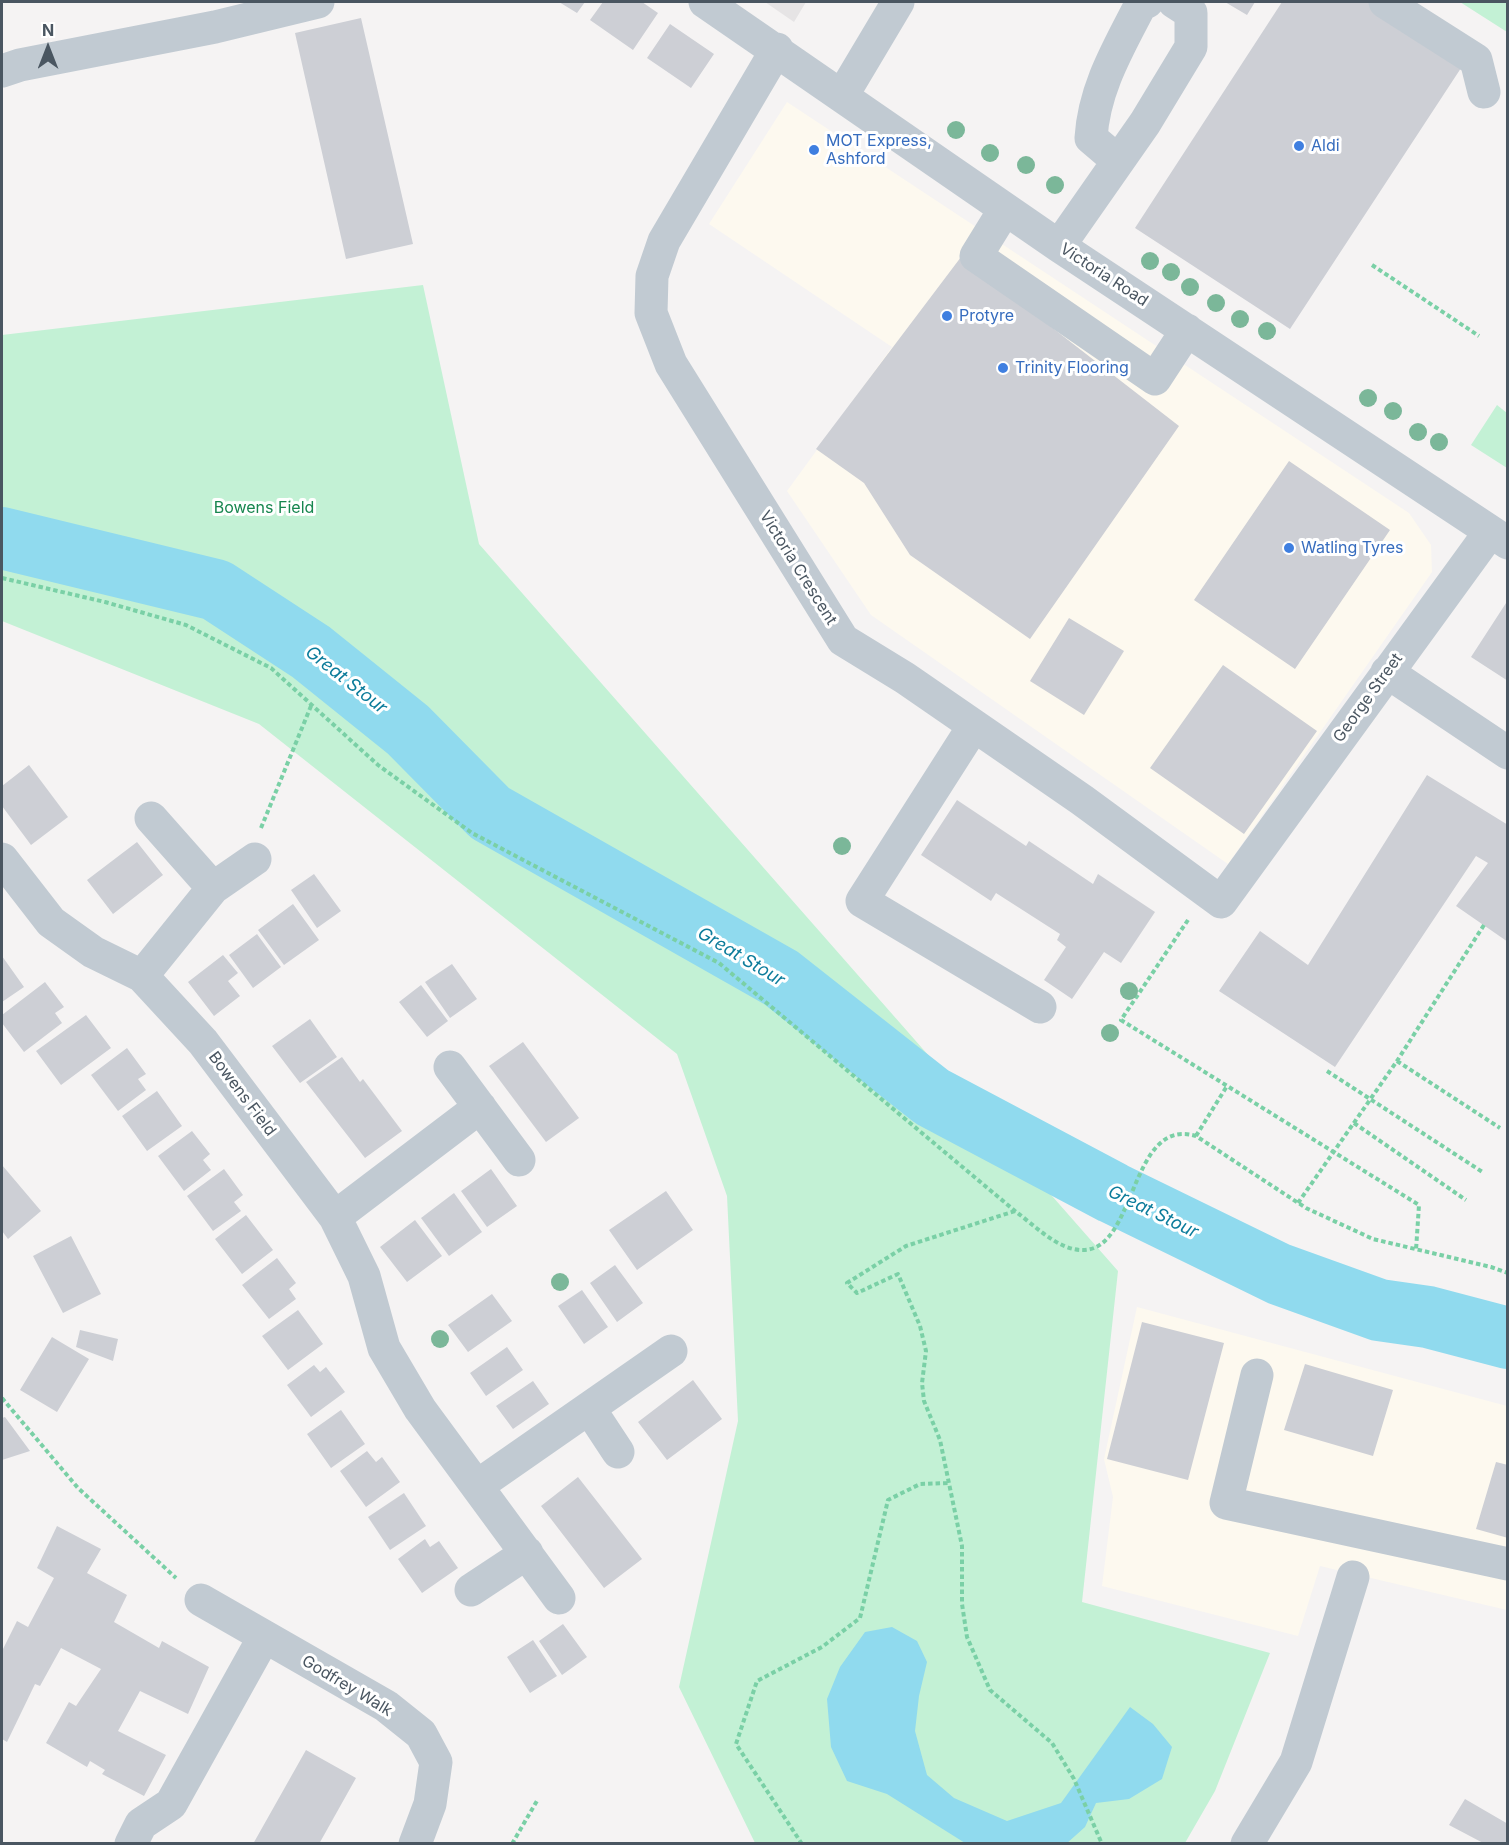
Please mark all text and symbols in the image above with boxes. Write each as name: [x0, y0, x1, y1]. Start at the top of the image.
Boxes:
north arrow: [18, 18, 78, 78]
text: N: [42, 20, 54, 40]
place label: MOT Express, Ashford: [826, 131, 932, 169]
place label: Aldi: [1311, 136, 1340, 156]
marker: Aldi: [1292, 139, 1306, 153]
marker: MOT Express, Ashford: [807, 143, 821, 157]
street label: Victoria Road: [1056, 239, 1152, 311]
place label: Protyre: [959, 306, 1014, 326]
marker: Protyre: [940, 309, 954, 323]
place label: Trinity Flooring: [1015, 358, 1129, 378]
marker: Trinity Flooring: [996, 361, 1010, 375]
park label: Bowens Field: [214, 498, 314, 518]
street label: Victoria Crescent: [755, 507, 841, 629]
place label: Watling Tyres: [1301, 538, 1404, 558]
marker: Watling Tyres: [1282, 541, 1296, 555]
water label: Great Stour: [301, 641, 391, 719]
street label: George Street: [1329, 650, 1407, 746]
water label: Great Stour: [694, 923, 788, 991]
street label: Bowens Field: [204, 1048, 280, 1140]
water label: Great Stour: [1104, 1181, 1202, 1243]
street label: Godfrey Walk: [298, 1651, 396, 1721]

